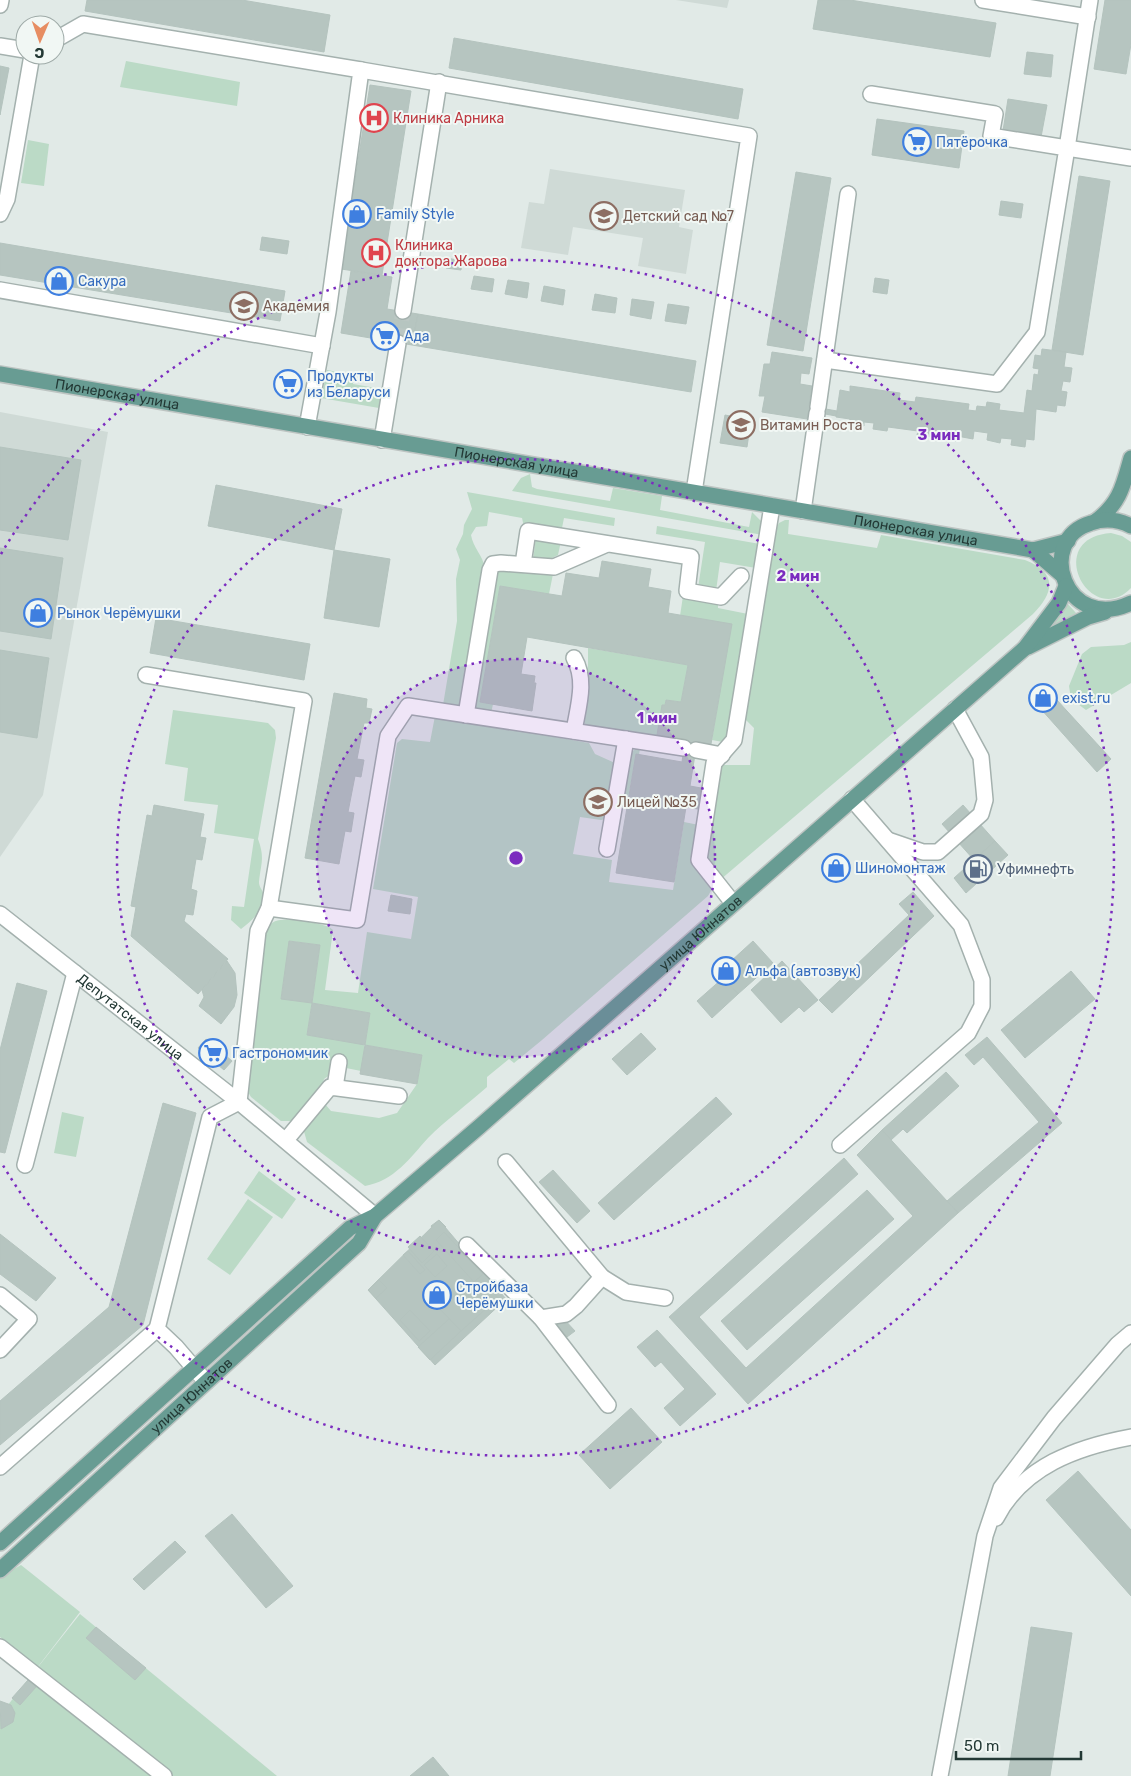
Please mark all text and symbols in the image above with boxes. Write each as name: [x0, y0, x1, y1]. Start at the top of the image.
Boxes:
north arrow: [15, 15, 65, 65]
text: С: [34, 44, 45, 61]
hospital icon: Клиника Арника: [359, 103, 389, 133]
place label: Клиника Арника: [393, 110, 504, 127]
supermarket icon: Пятёрочка: [902, 127, 932, 157]
place label: Пятёрочка: [936, 134, 1008, 151]
shop icon: Family Style: [342, 199, 372, 229]
school or university icon: Детский сад №7: [589, 201, 619, 231]
place label: Family Style: [376, 206, 455, 223]
place label: Детский сад №7: [623, 208, 734, 225]
place label: Клиника доктора Жарова: [395, 237, 507, 270]
hospital icon: Клиника доктора Жарова: [361, 238, 391, 268]
shop icon: Сакура: [44, 266, 74, 296]
place label: Сакура: [78, 273, 126, 290]
school or university icon: Академия: [229, 291, 259, 321]
place label: Академия: [263, 298, 330, 315]
supermarket icon: Ада: [370, 321, 400, 351]
place label: Ада: [404, 328, 430, 345]
place label: Продукты из Беларуси: [307, 368, 390, 401]
supermarket icon: Продукты из Беларуси: [273, 369, 303, 399]
street label: Пионерская улица: [54, 376, 181, 413]
school or university icon: Витамин Роста: [726, 410, 756, 440]
place label: Витамин Роста: [760, 417, 862, 434]
text: 3 мин: [917, 426, 961, 444]
street label: Пионерская улица: [453, 444, 580, 481]
street label: Пионерская улица: [852, 512, 979, 549]
text: 2 мин: [777, 567, 819, 585]
shop icon: Рынок Черёмушки: [23, 598, 53, 628]
place label: Рынок Черёмушки: [57, 605, 181, 622]
shop icon: exist.ru: [1028, 683, 1058, 713]
place label: exist.ru: [1062, 690, 1111, 707]
text: 1 мин: [637, 709, 677, 727]
school or university icon: Лицей №35: [583, 787, 613, 817]
place label: Лицей №35: [617, 794, 697, 811]
centre of rings: [507, 849, 525, 867]
shop icon: Шиномонтаж: [821, 853, 851, 883]
fuel station icon: Уфимнефть: [963, 854, 993, 884]
place label: Шиномонтаж: [855, 860, 946, 877]
place label: Уфимнефть: [997, 861, 1074, 878]
street label: улица Юннатов: [656, 892, 746, 974]
shop icon: Альфа (автозвук): [711, 956, 741, 986]
place label: Альфа (автозвук): [745, 963, 861, 980]
street label: Депутатская улица: [74, 970, 187, 1064]
supermarket icon: Гастрономчик: [198, 1038, 228, 1068]
place label: Гастрономчик: [232, 1045, 329, 1062]
place label: Стройбаза Черёмушки: [456, 1279, 533, 1312]
shop icon: Стройбаза Черёмушки: [422, 1280, 452, 1310]
street label: улица Юннатов: [147, 1354, 236, 1438]
scale bar: [956, 1728, 1081, 1760]
text: 50 m: [964, 1737, 999, 1755]

